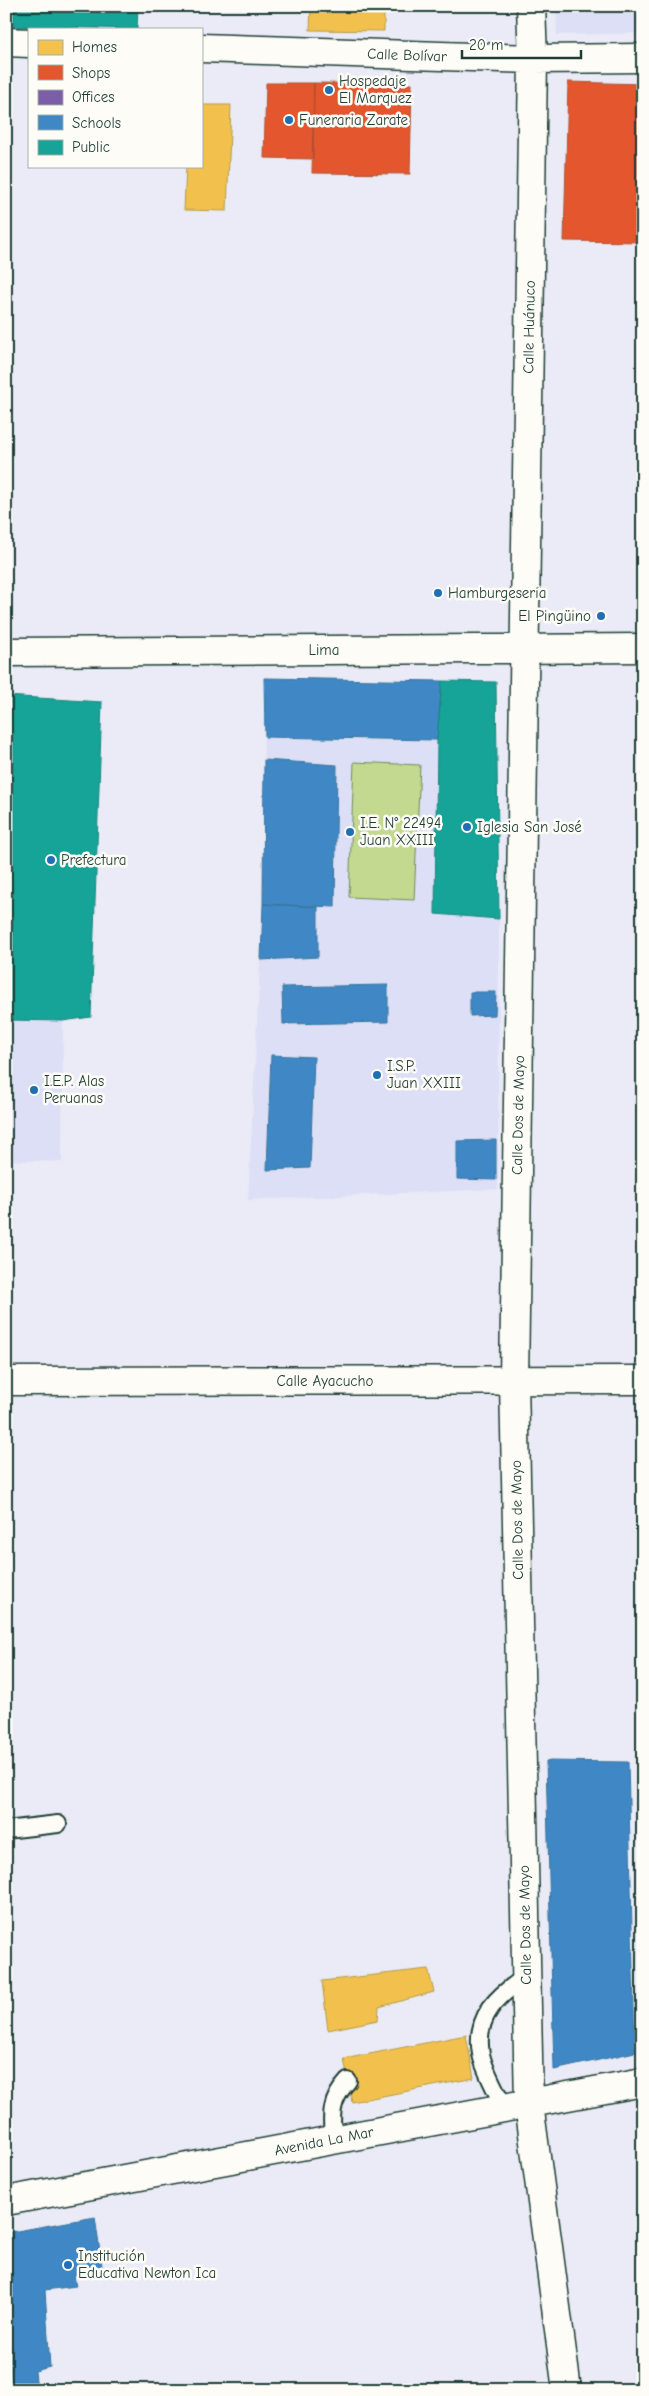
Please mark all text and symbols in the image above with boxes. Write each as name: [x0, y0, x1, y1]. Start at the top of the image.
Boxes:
legend: [28, 28, 202, 168]
scale bar: [462, 28, 580, 60]
text: 20 m: [469, 36, 503, 54]
text: Homes: [72, 38, 117, 56]
street label: Calle Bolívar: [367, 45, 447, 65]
text: Shops: [72, 64, 110, 82]
place label: Hospedaje El Marquez: [339, 72, 412, 107]
marker: Hospedaje El Marquez: [323, 84, 335, 96]
text: Offices: [72, 88, 114, 106]
place label: Funeraria Zarate: [299, 111, 408, 129]
text: Schools: [72, 114, 121, 132]
marker: Funeraria Zarate: [283, 114, 295, 126]
text: Public: [72, 138, 110, 156]
street label: Calle Huánuco: [519, 280, 539, 374]
place label: Hamburgeseria: [448, 584, 546, 602]
marker: Hamburgeseria: [432, 587, 444, 599]
place label: El Pingüino: [518, 607, 591, 625]
marker: El Pingüino: [595, 610, 607, 622]
street label: Lima: [308, 641, 340, 659]
place label: I.E. N° 22494 Juan XXIII: [360, 814, 441, 849]
place label: Iglesia San José: [477, 818, 582, 836]
marker: Iglesia San José: [461, 821, 473, 833]
marker: I.E. N° 22494 Juan XXIII: [344, 826, 356, 838]
place label: Prefectura: [61, 851, 127, 869]
marker: Prefectura: [45, 854, 57, 866]
street label: Calle Dos de Mayo: [508, 1055, 528, 1175]
place label: I.S.P. Juan XXIII: [387, 1057, 461, 1092]
marker: I.S.P. Juan XXIII: [371, 1069, 383, 1081]
place label: I.E.P. Alas Peruanas: [44, 1072, 104, 1107]
marker: I.E.P. Alas Peruanas: [28, 1084, 40, 1096]
street label: Calle Ayacucho: [276, 1372, 374, 1390]
street label: Calle Dos de Mayo: [507, 1460, 527, 1580]
street label: Calle Dos de Mayo: [515, 1865, 535, 1985]
street label: Avenida La Mar: [273, 2123, 375, 2159]
place label: Institución Educativa Newton Ica: [78, 2247, 216, 2282]
marker: Institución Educativa Newton Ica: [62, 2259, 74, 2271]

